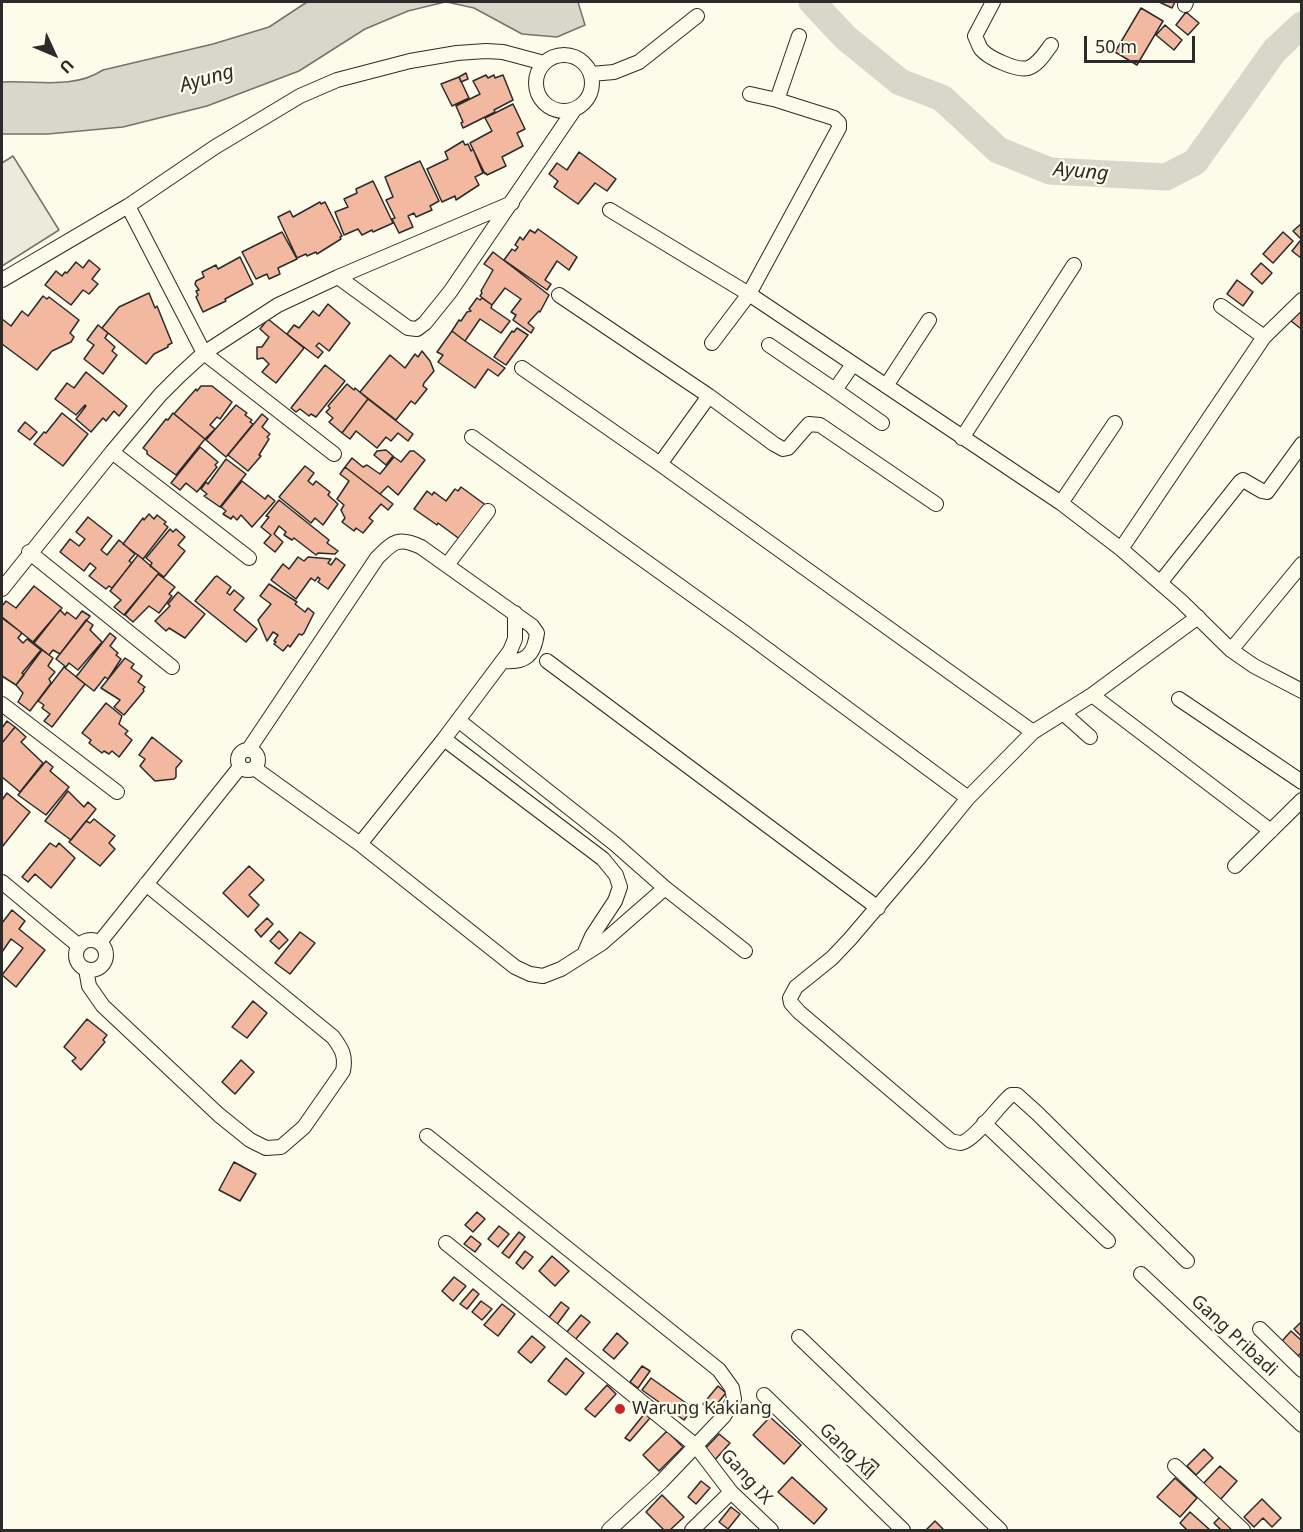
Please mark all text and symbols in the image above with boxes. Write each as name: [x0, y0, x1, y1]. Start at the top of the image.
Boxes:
north arrow: [24, 24, 84, 84]
scale bar: [1087, 24, 1198, 62]
text: 50 m: [1095, 34, 1137, 58]
text: U: [55, 55, 79, 78]
water label: Ayung: [177, 60, 237, 98]
water label: Ayung: [1052, 158, 1110, 186]
street label: Gang Pribadi: [1186, 1291, 1282, 1381]
place label: Warung Kakiang: [632, 1398, 772, 1420]
marker: Warung Kakiang: [613, 1402, 627, 1416]
street label: Gang XI: [814, 1419, 878, 1481]
street label: Gang IX: [716, 1445, 776, 1509]

